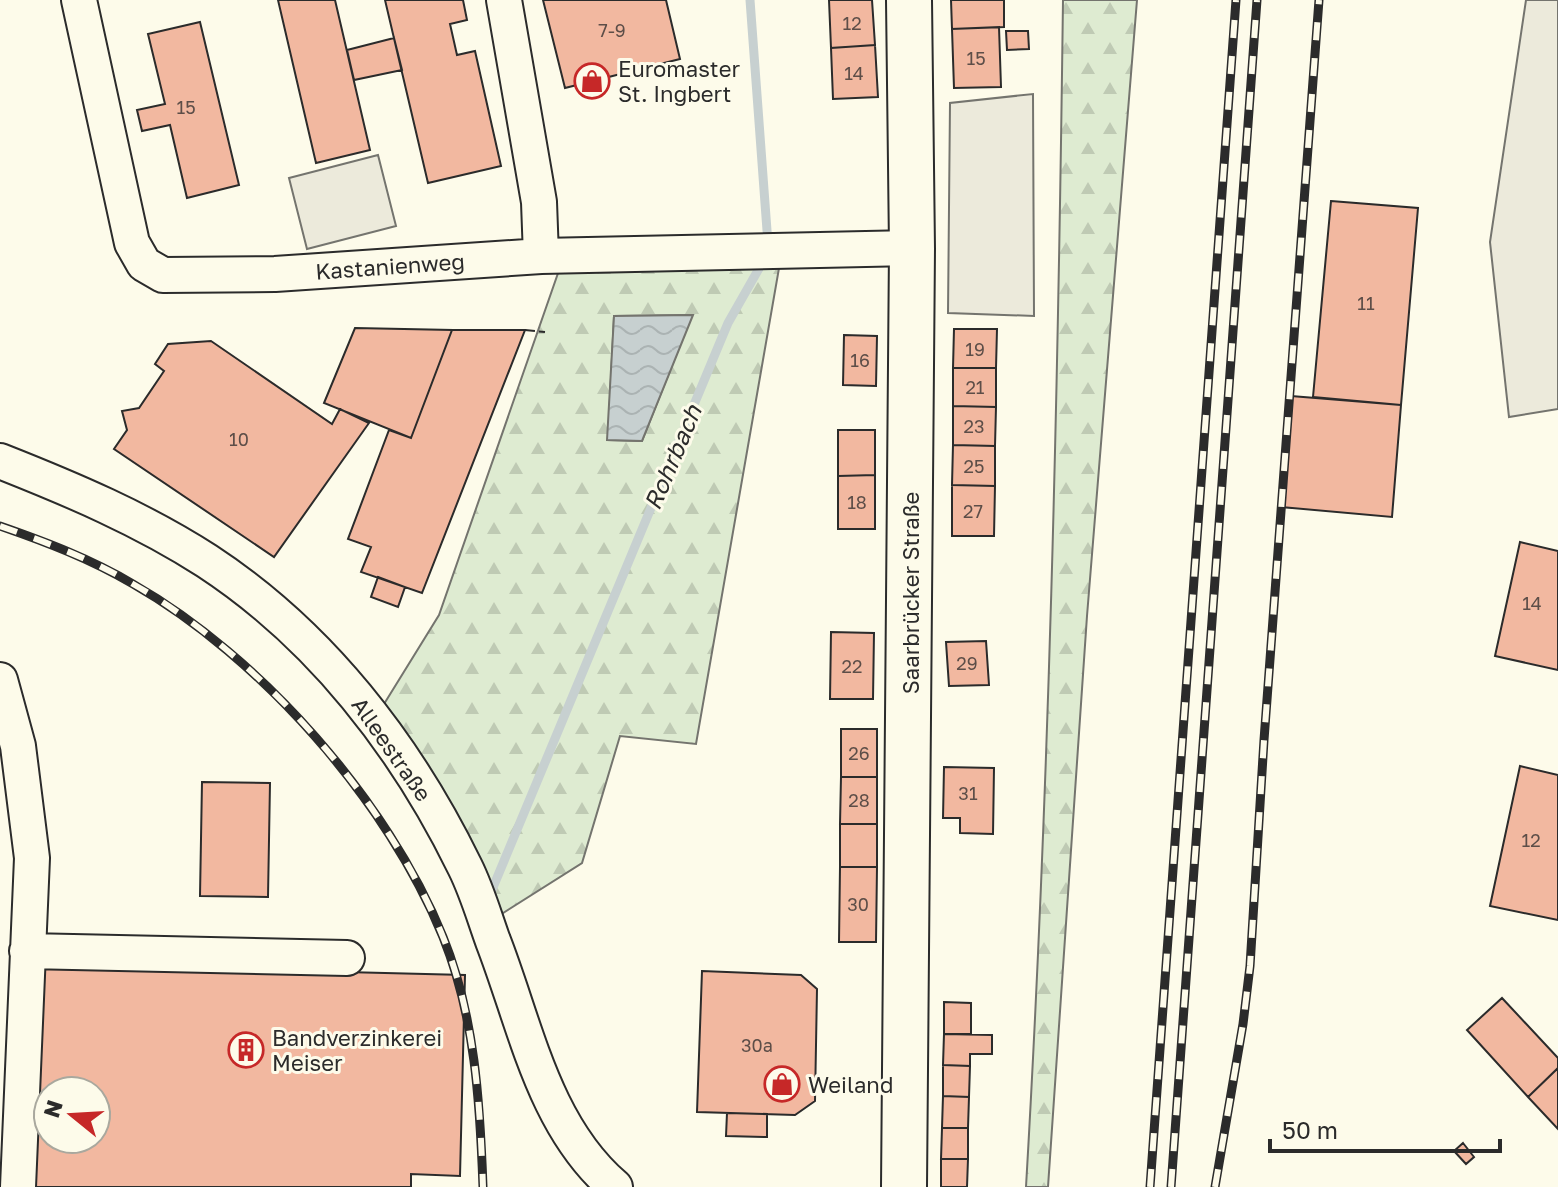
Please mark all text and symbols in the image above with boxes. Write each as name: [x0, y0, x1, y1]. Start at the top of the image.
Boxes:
house number: 12: [842, 12, 862, 34]
house number: 7-9: [598, 19, 626, 41]
house number: 15: [966, 47, 986, 69]
place label: Euromaster St. Ingbert: [618, 55, 740, 107]
shop icon: Euromaster St. Ingbert: [573, 62, 611, 100]
house number: 14: [844, 62, 864, 84]
house number: 15: [176, 96, 196, 118]
street label: Kastanienweg: [314, 247, 466, 285]
house number: 11: [1357, 292, 1375, 314]
house number: 19: [965, 338, 985, 360]
house number: 16: [850, 349, 870, 371]
house number: 21: [965, 376, 985, 398]
water label: Rohrbach: [637, 399, 707, 514]
house number: 23: [964, 415, 984, 437]
house number: 10: [229, 428, 249, 450]
house number: 25: [964, 455, 984, 477]
house number: 18: [847, 491, 867, 513]
street label: Saarbrücker Straße: [897, 492, 924, 694]
house number: 27: [963, 500, 983, 522]
house number: 14: [1522, 592, 1542, 614]
house number: 29: [956, 652, 978, 674]
house number: 22: [842, 655, 862, 677]
street label: Alleestraße: [346, 692, 438, 806]
house number: 26: [848, 742, 870, 764]
house number: 31: [958, 782, 978, 804]
house number: 28: [848, 789, 870, 811]
house number: 12: [1521, 829, 1541, 851]
house number: 30: [847, 893, 869, 915]
place label: Bandverzinkerei Meiser: [272, 1024, 442, 1076]
building icon: Bandverzinkerei Meiser: [227, 1031, 265, 1069]
house number: 30a: [741, 1034, 773, 1056]
shop icon: Weiland: [763, 1065, 801, 1103]
place label: Weiland: [808, 1071, 893, 1098]
north arrow: [32, 1075, 112, 1155]
text: N: [37, 1097, 68, 1121]
scale bar: [1270, 1103, 1500, 1153]
text: 50 m: [1282, 1115, 1338, 1144]

